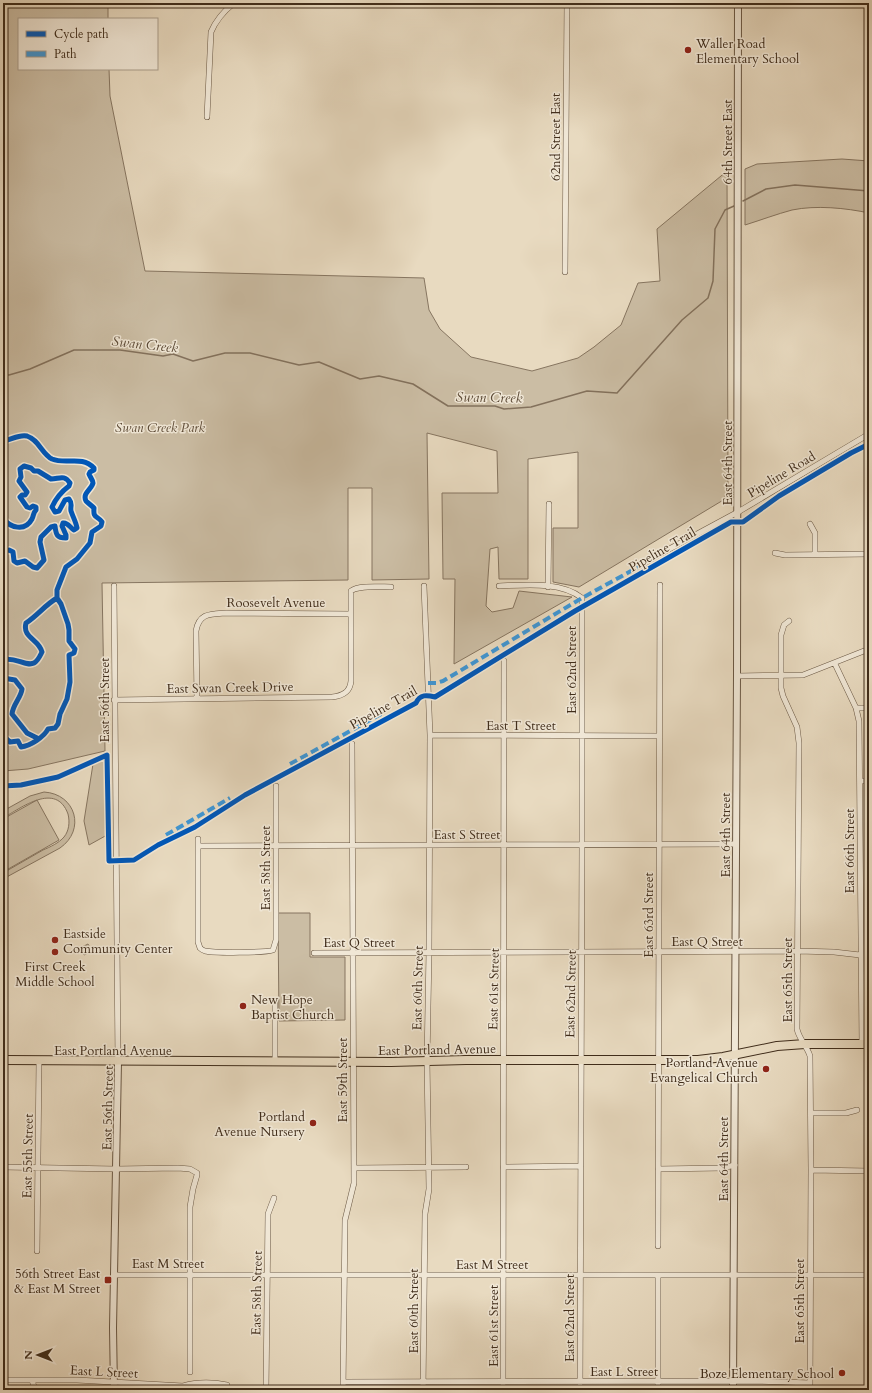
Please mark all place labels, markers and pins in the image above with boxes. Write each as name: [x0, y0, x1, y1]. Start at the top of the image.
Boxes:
place label: Waller Road Elementary School: [695, 35, 800, 68]
marker: Waller Road Elementary School: [683, 45, 693, 55]
place label: Eastside Community Center: [63, 925, 173, 958]
marker: Eastside Community Center: [50, 935, 60, 945]
marker: First Creek Middle School: [50, 947, 60, 957]
place label: First Creek Middle School: [15, 958, 95, 991]
place label: New Hope Baptist Church: [251, 991, 334, 1024]
marker: New Hope Baptist Church: [238, 1001, 248, 1011]
place label: Portland Avenue Evangelical Church: [650, 1054, 758, 1087]
marker: Portland Avenue Evangelical Church: [761, 1064, 771, 1074]
place label: Portland Avenue Nursery: [215, 1108, 305, 1141]
marker: Portland Avenue Nursery: [308, 1118, 318, 1128]
place label: 56th Street East & East M Street: [14, 1265, 100, 1298]
marker: 56th Street East & East M Street: [103, 1275, 113, 1285]
place label: Boze Elementary School: [700, 1365, 835, 1383]
marker: Boze Elementary School: [837, 1368, 847, 1378]

